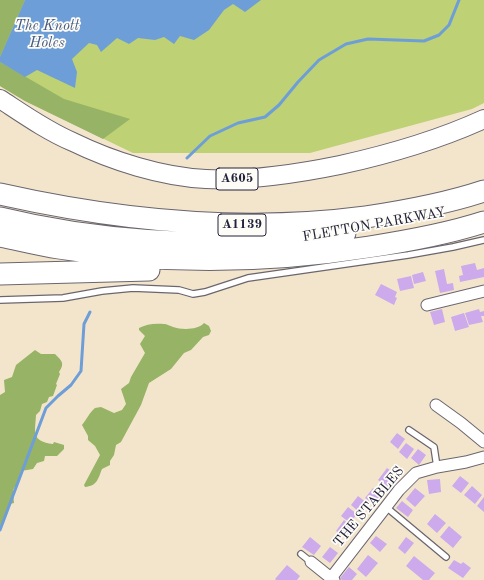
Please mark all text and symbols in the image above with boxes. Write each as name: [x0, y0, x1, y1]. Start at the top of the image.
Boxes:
water label: The Knott Holes: [15, 17, 79, 52]
road number: A605: [216, 168, 258, 190]
street label: FLETTON PARKWAY: [301, 204, 447, 246]
road number: A1139: [218, 214, 266, 236]
street label: THE STABLES: [330, 463, 408, 551]

